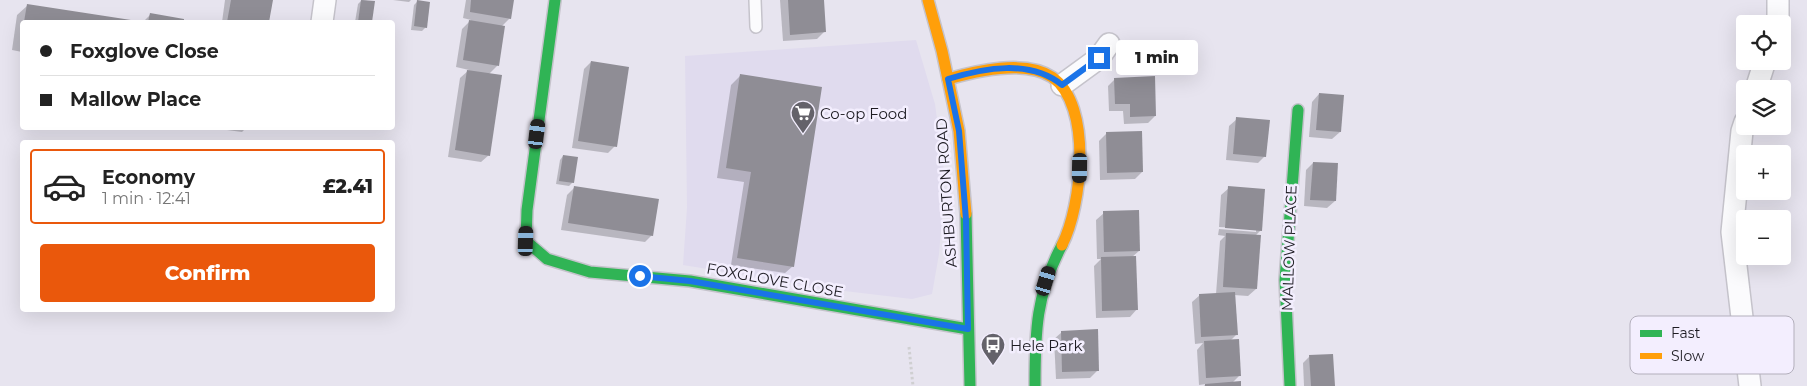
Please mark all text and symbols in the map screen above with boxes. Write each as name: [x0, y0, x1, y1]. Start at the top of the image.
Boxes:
map controls: [1736, 15, 1791, 265]
button: locate: [1736, 15, 1791, 70]
text: Foxglove Close: [70, 40, 219, 63]
callout: 1 min: [1116, 40, 1199, 76]
route end: [1088, 47, 1110, 69]
text: 1 min: [1135, 48, 1179, 67]
button: layers: [1736, 80, 1791, 135]
text: Mallow Place: [70, 88, 201, 111]
supermarket icon: Co-op Food: [790, 100, 816, 134]
place label: Co-op Food: [820, 104, 907, 123]
car: [527, 118, 546, 150]
street label: ASHBURTON ROAD: [931, 118, 961, 268]
button: +: [1736, 145, 1791, 200]
car: [1072, 153, 1087, 183]
icon: car: [42, 164, 87, 209]
text: Economy: [102, 166, 195, 189]
text: £2.41: [323, 175, 373, 198]
street label: MALLOW PLACE: [1277, 185, 1301, 311]
text: 1 min · 12:41: [102, 189, 191, 208]
button: −: [1736, 210, 1791, 265]
car: [517, 226, 534, 256]
button: Confirm: [40, 244, 375, 302]
street label: FOXGLOVE CLOSE: [705, 259, 845, 301]
car: [1034, 264, 1057, 298]
route start: [629, 265, 651, 287]
legend: [1630, 316, 1794, 374]
text: Fast: [1671, 324, 1701, 342]
bus stop icon: Hele Park: [980, 332, 1006, 366]
place label: Hele Park: [1010, 336, 1083, 355]
text: Slow: [1671, 347, 1705, 365]

